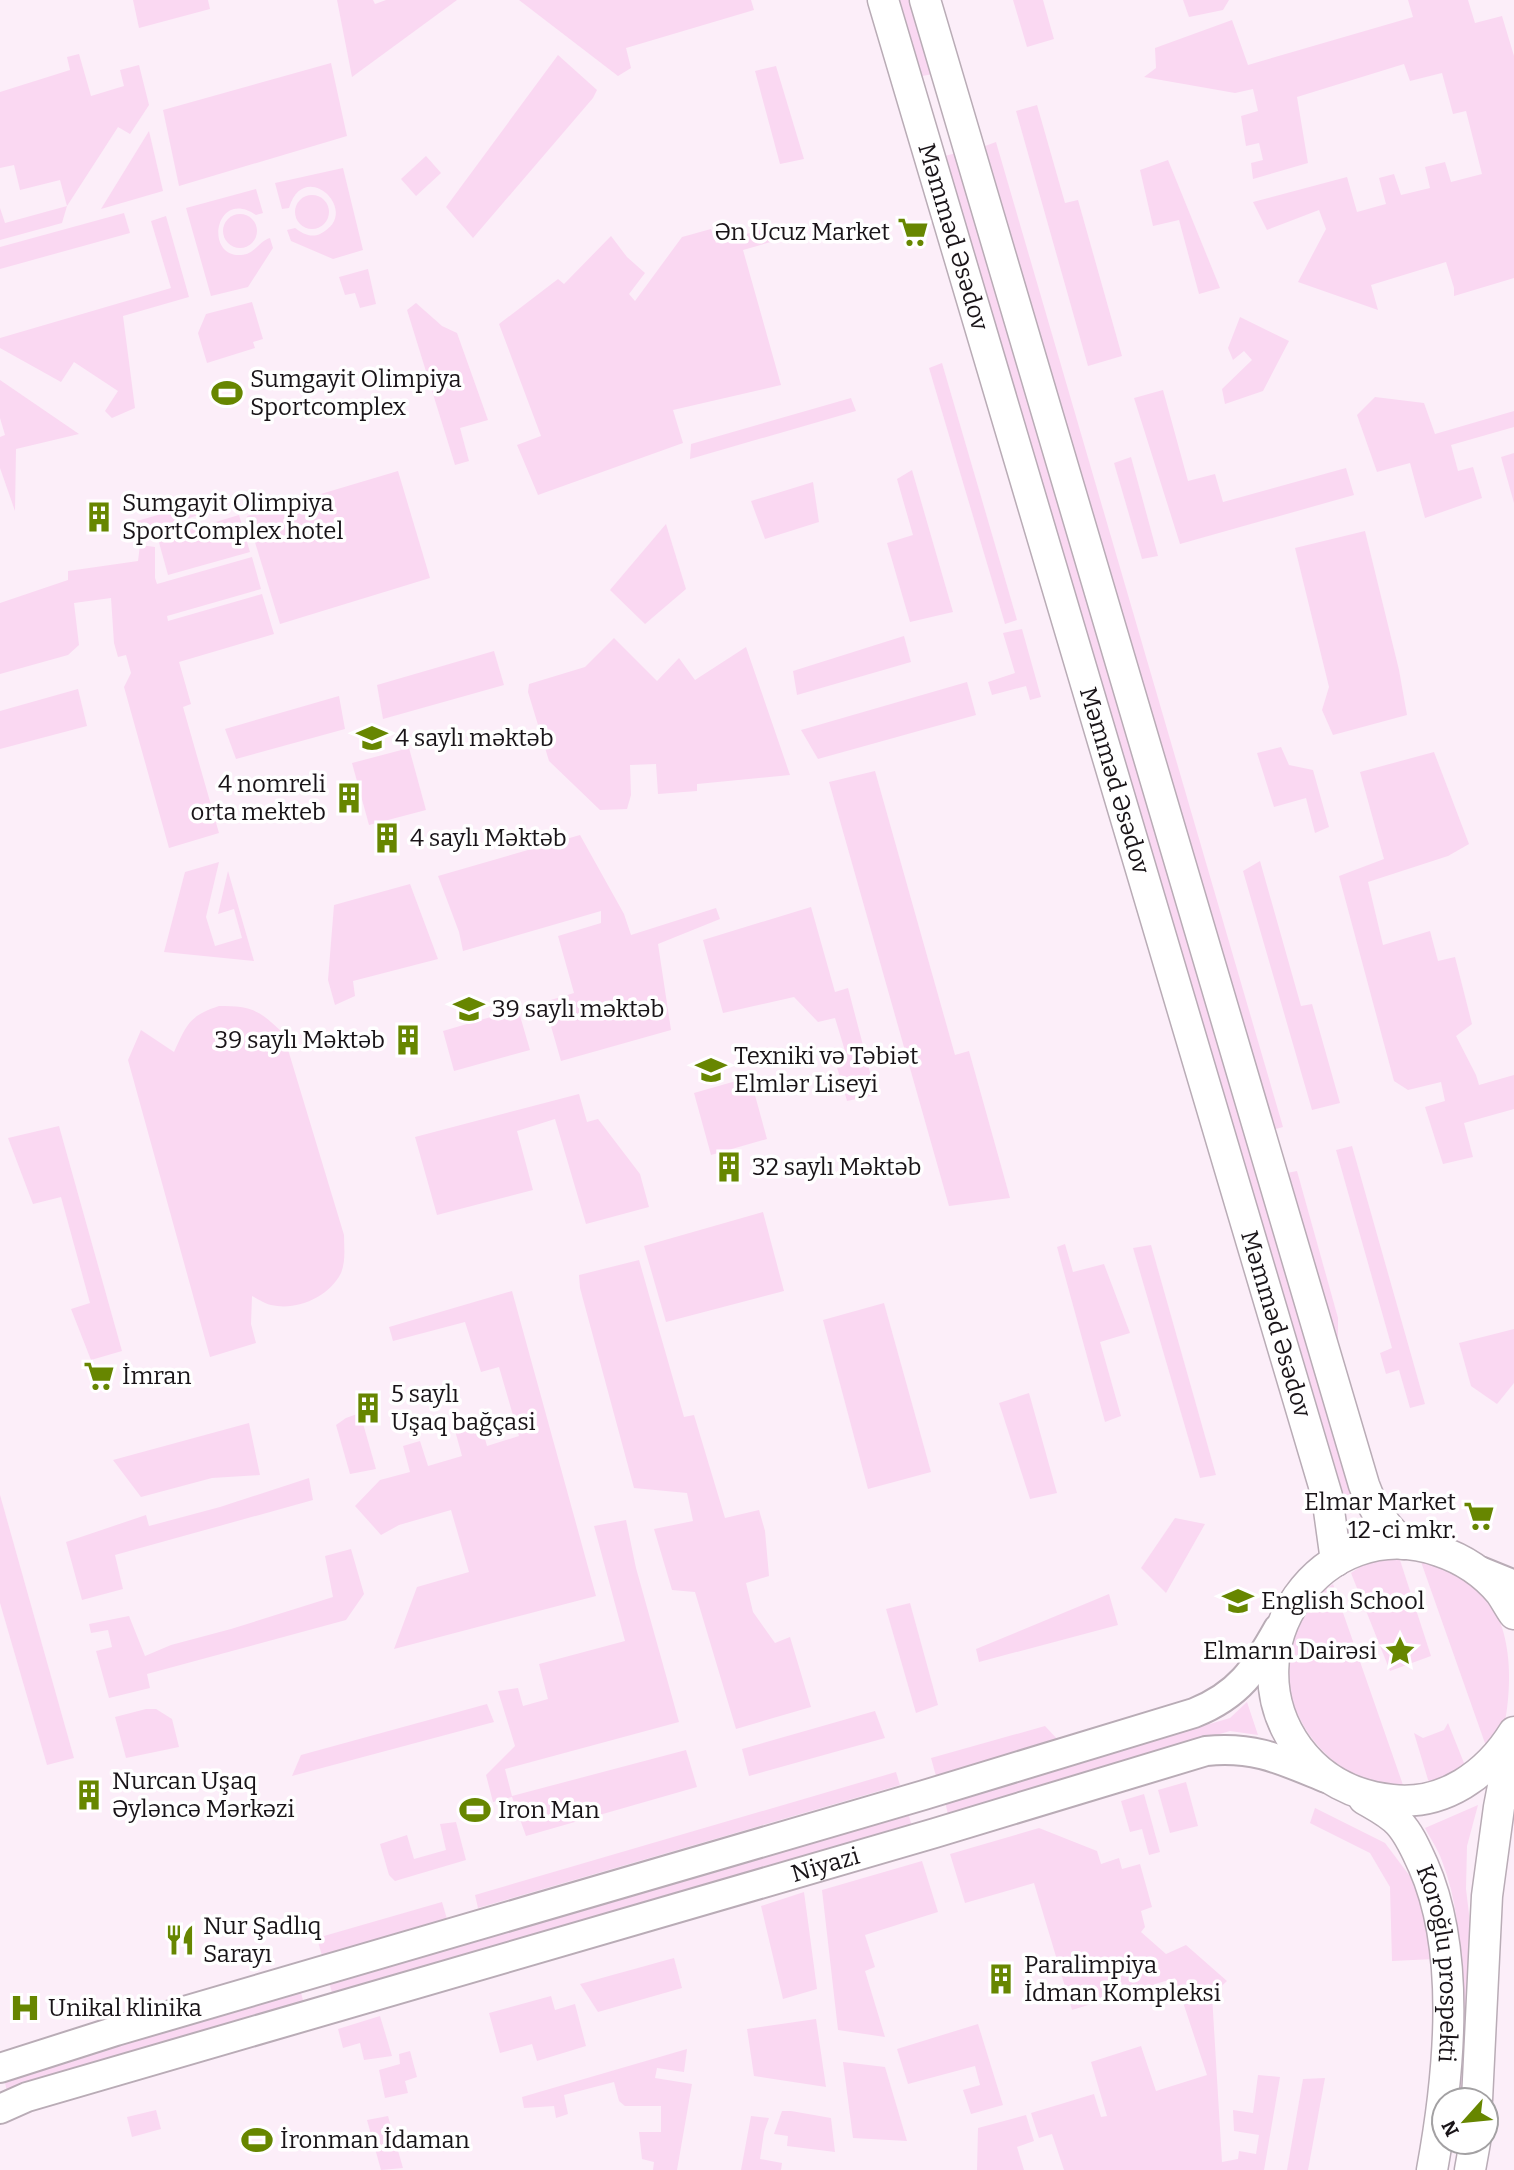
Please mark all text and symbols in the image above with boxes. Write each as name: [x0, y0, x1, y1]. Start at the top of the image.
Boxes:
street label: Məmməd Əsədov: [912, 140, 994, 334]
supermarket icon: Ən Ucuz Market: [896, 215, 930, 249]
place label: Ən Ucuz Market: [714, 218, 890, 246]
place label: Sumgayit Olimpiya Sportcomplex: [250, 365, 462, 421]
sports icon: Sumgayit Olimpiya Sportcomplex: [210, 376, 244, 410]
place label: Sumgayit Olimpiya SportComplex hotel: [122, 489, 343, 545]
building icon: Sumgayit Olimpiya SportComplex hotel: [82, 500, 116, 534]
street label: Məmməd Əsədov: [1074, 684, 1156, 877]
school or university icon: 4 saylı məktəb: [355, 721, 389, 755]
place label: 4 saylı məktəb: [395, 724, 554, 752]
place label: 4 nomreli orta mekteb: [191, 770, 326, 826]
building icon: 4 nomreli orta mekteb: [332, 781, 366, 815]
building icon: 4 saylı Məktəb: [370, 821, 404, 855]
place label: 4 saylı Məktəb: [410, 824, 567, 852]
school or university icon: 39 saylı məktəb: [452, 992, 486, 1026]
place label: 39 saylı məktəb: [492, 995, 664, 1023]
building icon: 39 saylı Məktəb: [391, 1023, 425, 1057]
place label: 39 saylı Məktəb: [215, 1026, 385, 1054]
place label: Texniki və Təbiət Elmlər Liseyi: [734, 1042, 919, 1098]
school or university icon: Texniki və Təbiət Elmlər Liseyi: [694, 1053, 728, 1087]
building icon: 32 saylı Məktəb: [712, 1150, 746, 1184]
place label: 32 saylı Məktəb: [752, 1153, 921, 1181]
street label: Məmməd Əsədov: [1235, 1227, 1317, 1421]
supermarket icon: İmran: [82, 1359, 116, 1393]
place label: İmran: [122, 1362, 192, 1390]
place label: 5 saylı Uşaq bağçasi: [391, 1380, 536, 1436]
building icon: 5 saylı Uşaq bağçasi: [351, 1391, 385, 1425]
place label: Elmar Market 12-ci mkr.: [1304, 1488, 1456, 1544]
supermarket icon: Elmar Market 12-ci mkr.: [1462, 1499, 1496, 1533]
school or university icon: English School: [1221, 1584, 1255, 1618]
place label: English School: [1261, 1587, 1425, 1615]
place icon: Elmarın Dairəsi: [1383, 1634, 1417, 1668]
place label: Elmarın Dairəsi: [1203, 1637, 1377, 1665]
place label: Nurcan Uşaq Əyləncə Mərkəzi: [112, 1767, 295, 1823]
building icon: Nurcan Uşaq Əyləncə Mərkəzi: [72, 1778, 106, 1812]
sports icon: Iron Man: [458, 1793, 492, 1827]
place label: Iron Man: [498, 1796, 600, 1824]
street label: Niyazi: [788, 1842, 863, 1888]
street label: Koroğlu prospekti: [1411, 1861, 1463, 2063]
place label: Nur Şadlıq Sarayı: [203, 1912, 322, 1968]
restaurant icon: Nur Şadlıq Sarayı: [163, 1923, 197, 1957]
place label: Paralimpiya İdman Kompleksi: [1024, 1951, 1221, 2007]
building icon: Paralimpiya İdman Kompleksi: [984, 1962, 1018, 1996]
hospital icon: Unikal klinika: [8, 1991, 42, 2025]
place label: Unikal klinika: [48, 1994, 202, 2022]
north arrow: [1430, 2086, 1500, 2156]
text: N: [1437, 2116, 1464, 2140]
sports icon: İronman İdaman: [240, 2123, 274, 2157]
place label: İronman İdaman: [280, 2126, 470, 2154]

